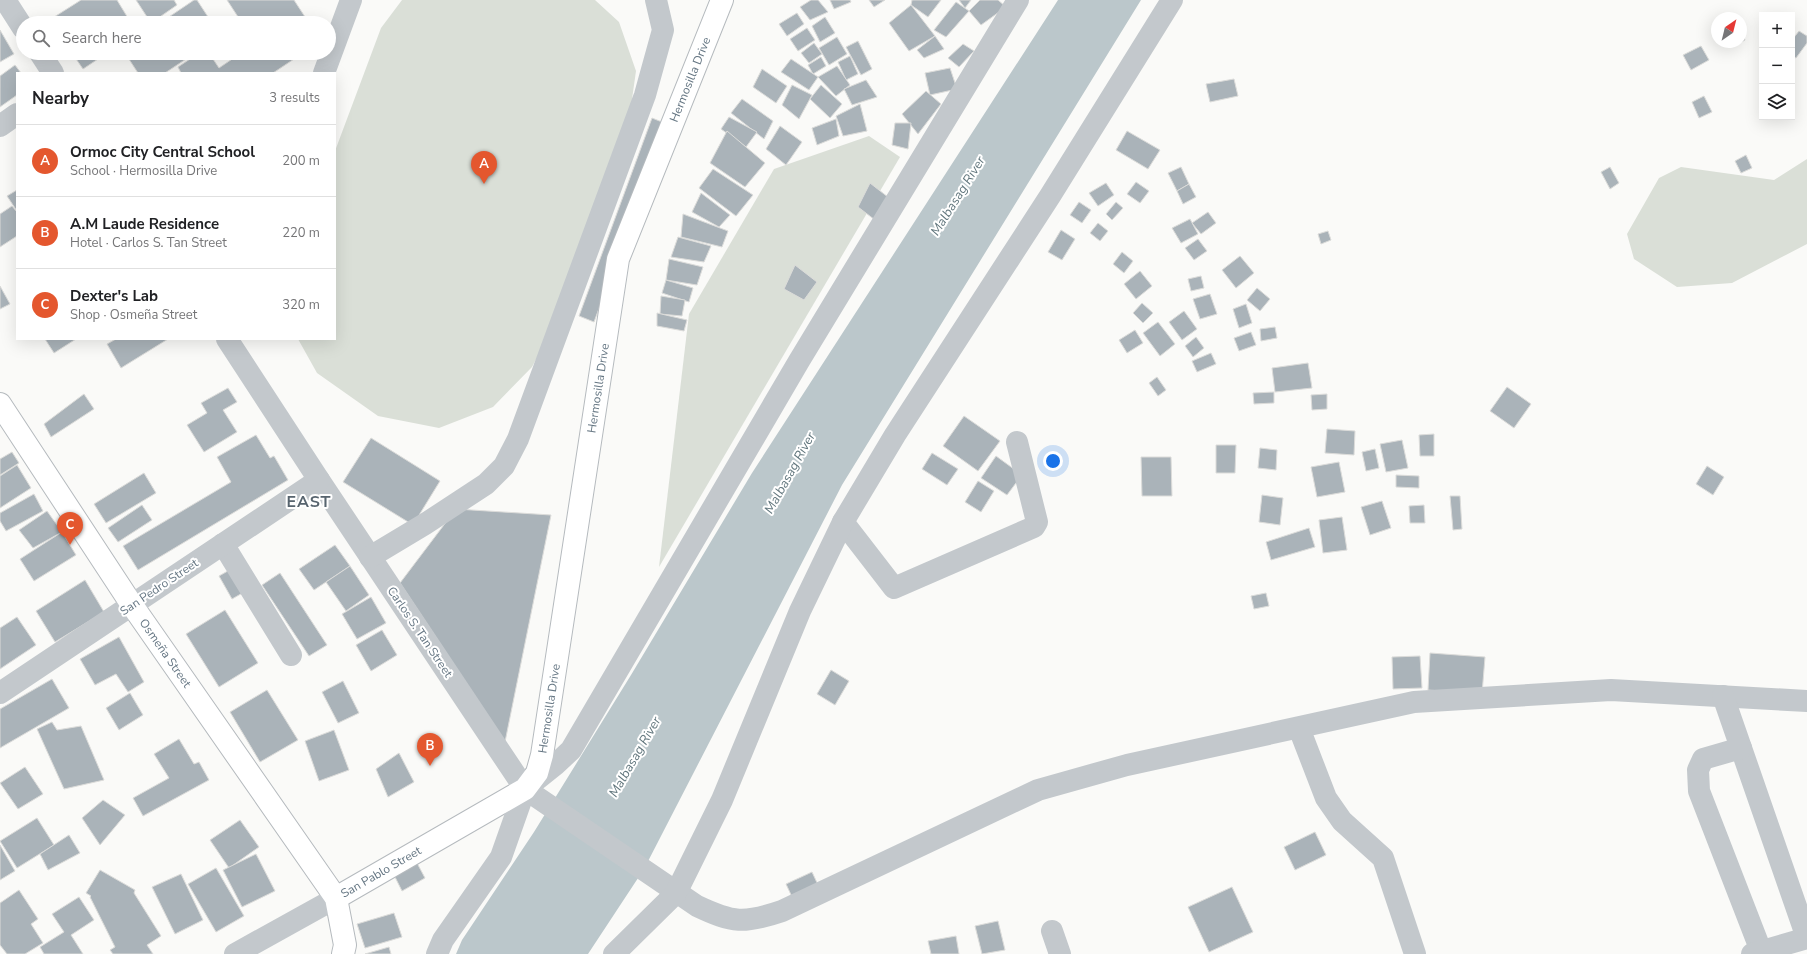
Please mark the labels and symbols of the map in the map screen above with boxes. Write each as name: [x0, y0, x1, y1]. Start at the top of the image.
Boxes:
north arrow: [1711, 12, 1747, 48]
street label: Hermosilla Drive: [666, 35, 714, 125]
pin: A: [471, 151, 497, 184]
water label: Malbasag River: [926, 153, 990, 239]
street label: Hermosilla Drive: [583, 342, 613, 434]
water label: Malbasag River: [760, 429, 820, 517]
your location: [1043, 451, 1063, 471]
district label: EAST: [287, 491, 331, 513]
pin: C: [57, 512, 83, 545]
street label: San Pedro Street: [117, 554, 202, 619]
street label: Carlos S. Tan Street: [384, 584, 457, 681]
street label: Osmeña Street: [136, 615, 196, 691]
street label: Hermosilla Drive: [534, 662, 564, 754]
water label: Malbasag River: [605, 713, 666, 801]
pin: B: [417, 733, 443, 766]
street label: San Pablo Street: [338, 842, 425, 902]

